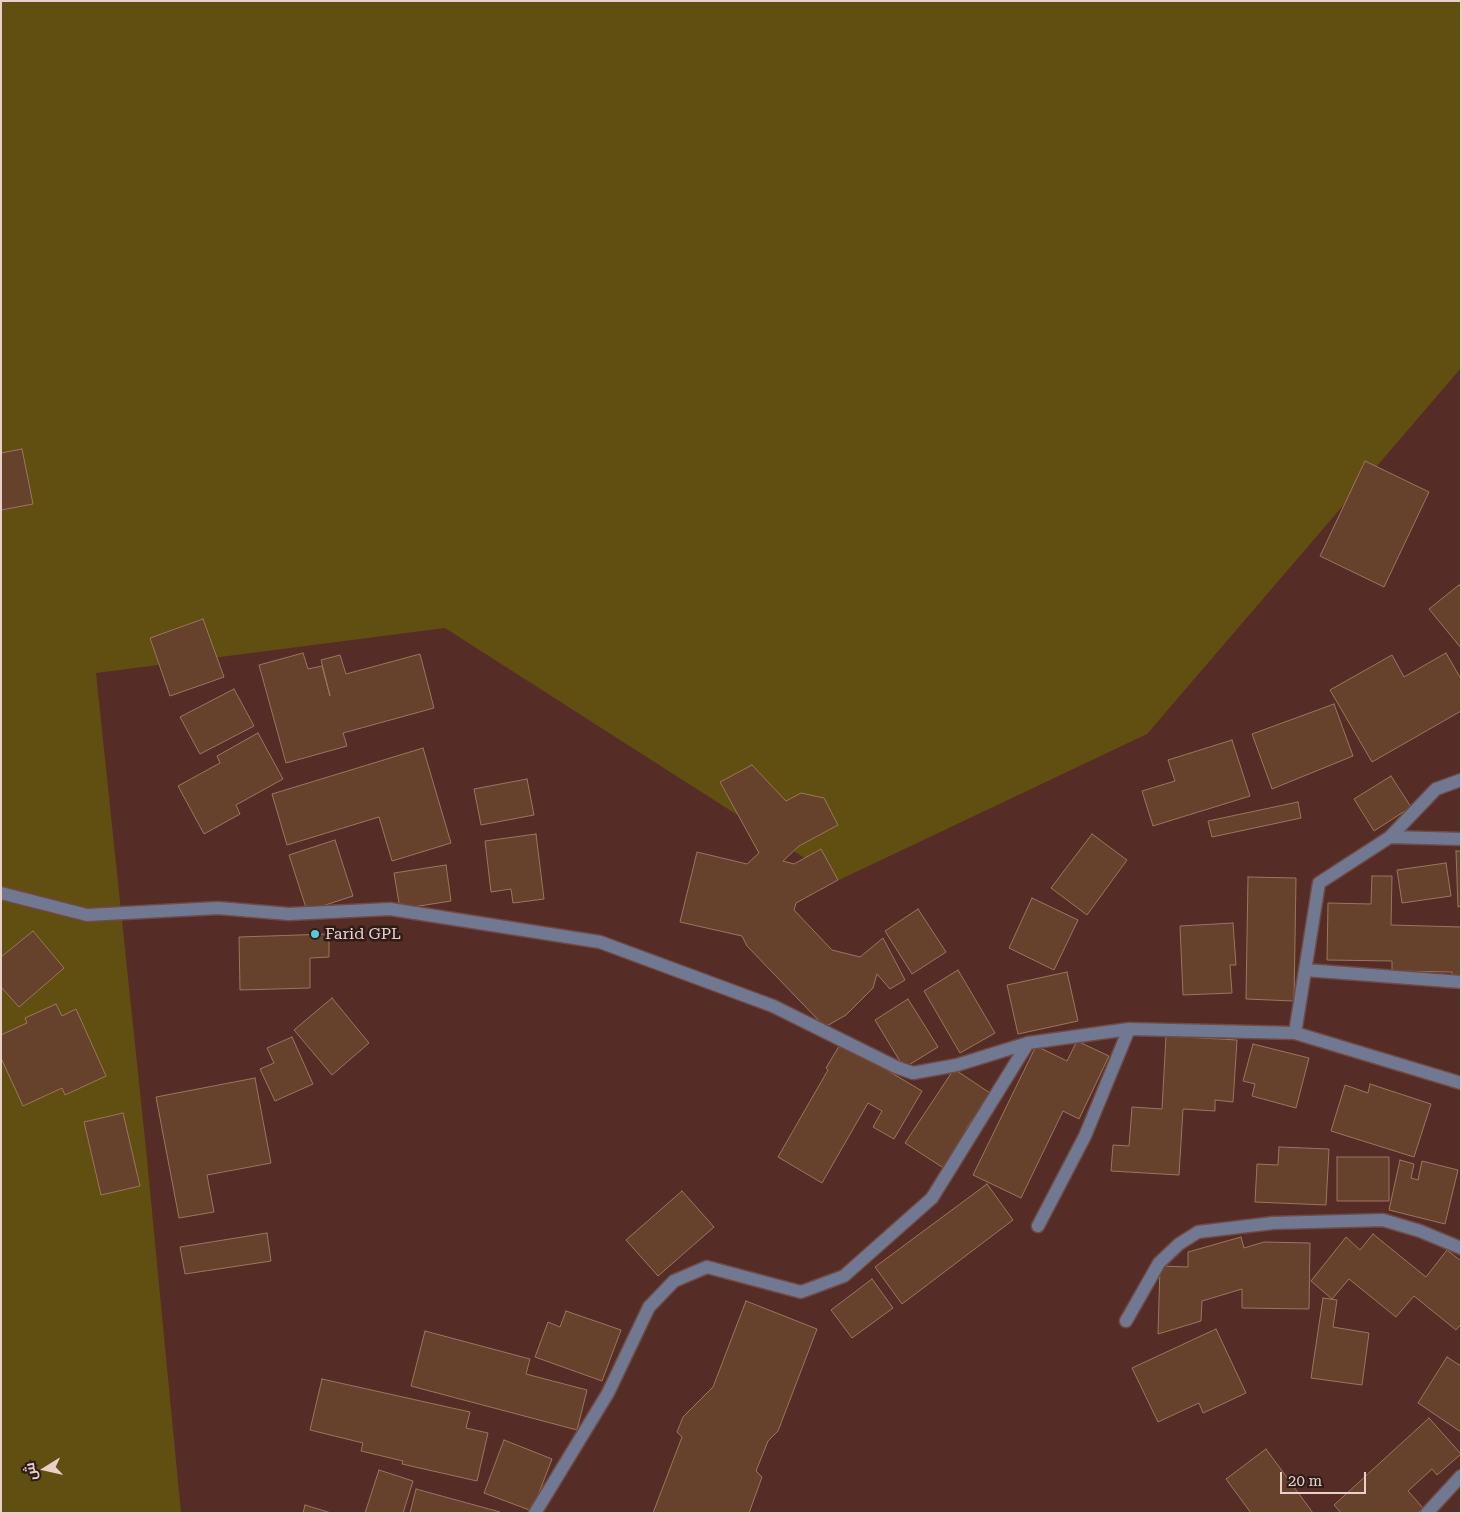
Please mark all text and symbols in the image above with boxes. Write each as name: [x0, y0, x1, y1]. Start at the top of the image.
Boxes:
place label: Farid GPL: [325, 924, 401, 944]
marker: Farid GPL: [309, 928, 321, 940]
north arrow: [20, 1444, 70, 1494]
text: ش: [21, 1461, 40, 1482]
scale bar: [1282, 1462, 1368, 1494]
text: 20 m: [1288, 1472, 1322, 1490]

